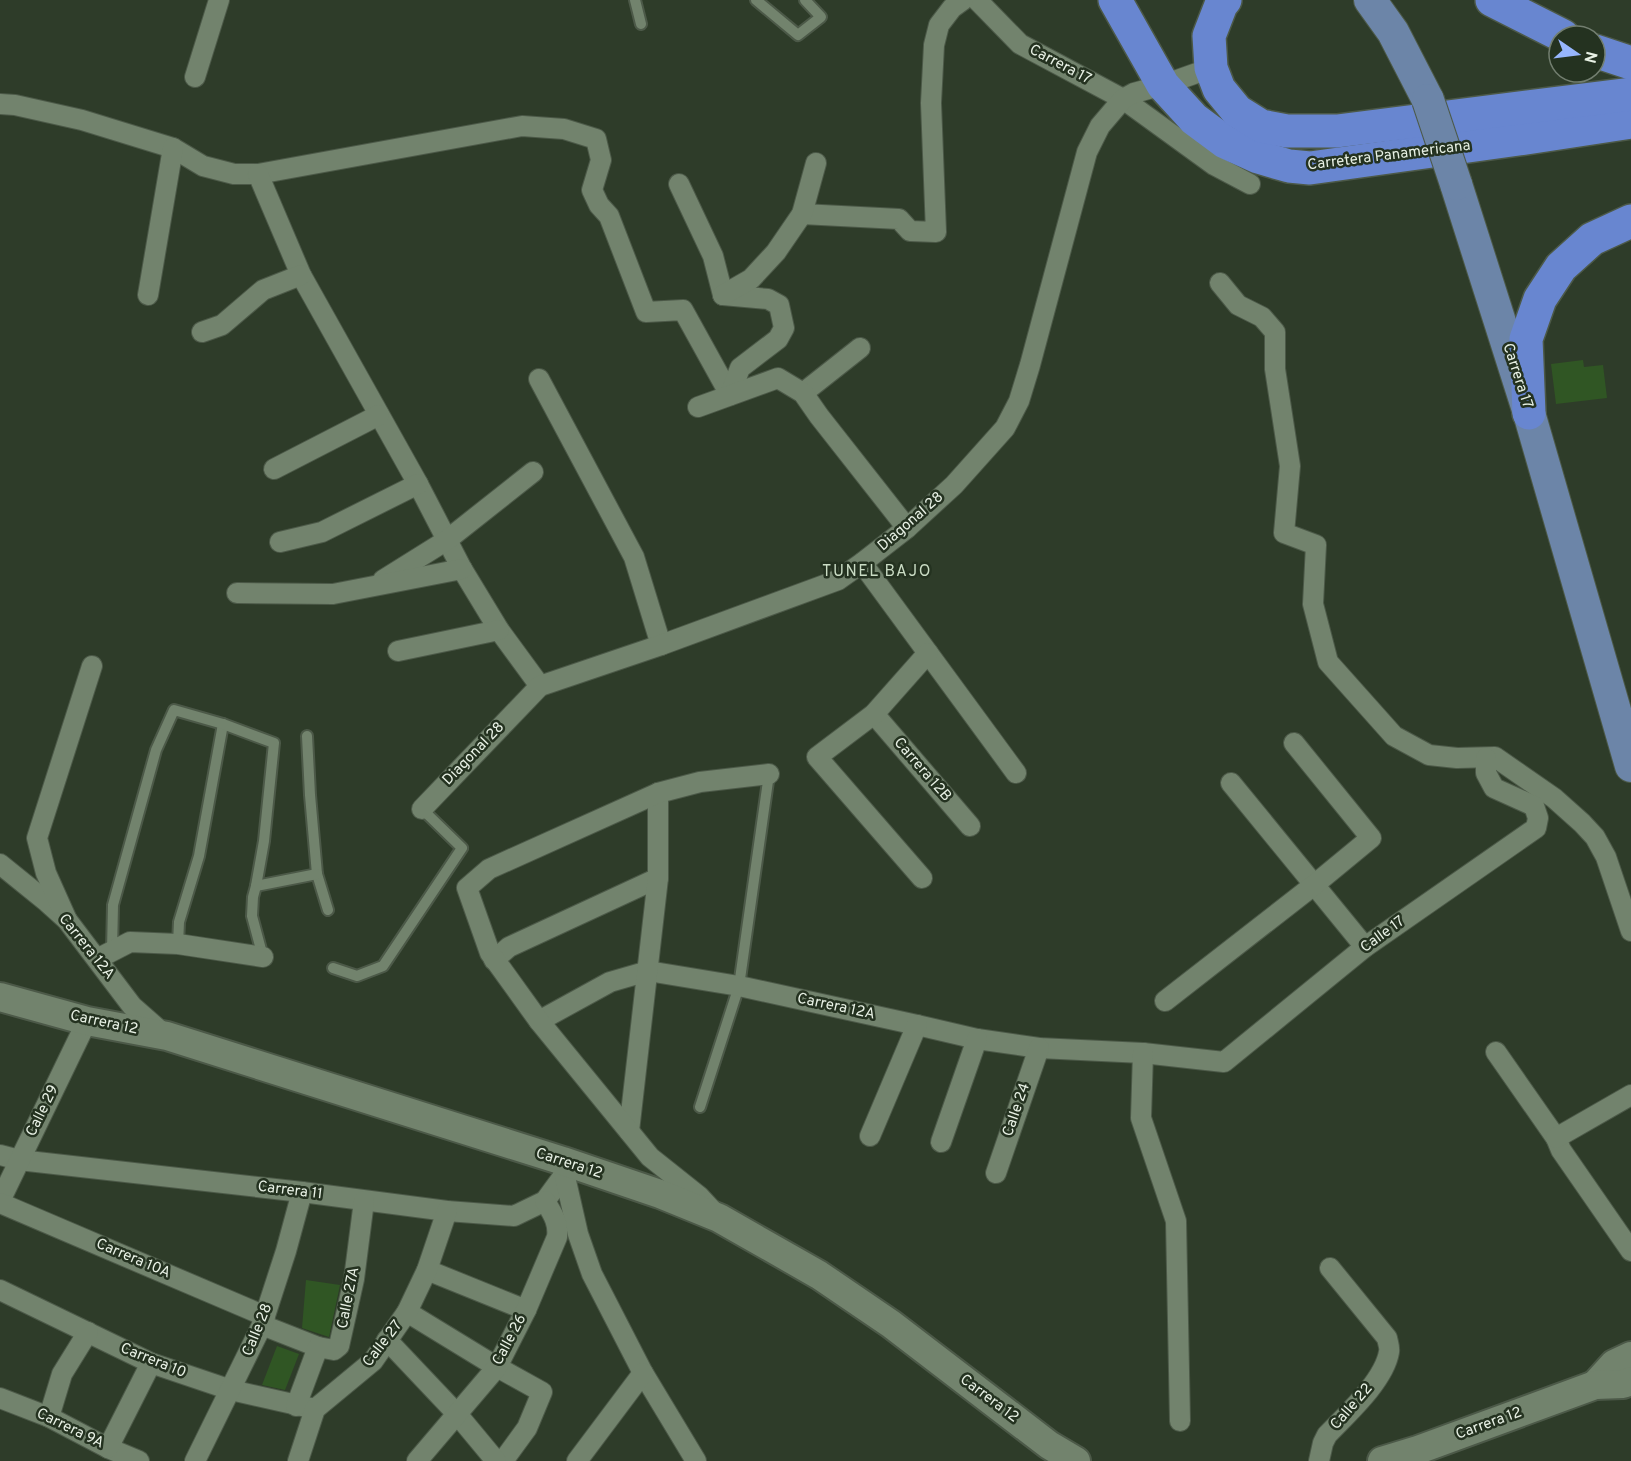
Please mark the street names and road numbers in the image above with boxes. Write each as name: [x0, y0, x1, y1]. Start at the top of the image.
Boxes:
street label: Carrera 17: [1026, 41, 1094, 89]
street label: Carretera Panamericana: [1306, 137, 1472, 175]
street label: Carrera 17: [1498, 341, 1537, 411]
street label: Diagonal 28: [874, 488, 948, 556]
street label: Diagonal 28: [439, 718, 509, 790]
street label: Carrera 12B: [889, 734, 955, 806]
street label: Carrera 12A: [54, 910, 118, 984]
street label: Calle 17: [1357, 912, 1409, 958]
street label: Carrera 12A: [795, 989, 877, 1025]
street label: Carrera 12: [68, 1007, 140, 1039]
street label: Calle 24: [999, 1081, 1035, 1139]
street label: Calle 29: [22, 1082, 64, 1140]
street label: Carrera 12: [533, 1144, 605, 1184]
street label: Carrera 11: [256, 1178, 324, 1204]
street label: Carrera 10A: [93, 1235, 173, 1283]
street label: Calle 27A: [334, 1266, 364, 1330]
street label: Calle 28: [239, 1301, 277, 1359]
street label: Calle 26: [489, 1311, 531, 1369]
street label: Calle 27: [359, 1317, 407, 1371]
street label: Carrera 10: [117, 1339, 189, 1383]
street label: Carrera 12: [956, 1371, 1022, 1427]
street label: Calle 22: [1327, 1380, 1377, 1434]
street label: Carrera 12: [1453, 1403, 1525, 1445]
street label: Carrera 9A: [33, 1405, 107, 1453]

